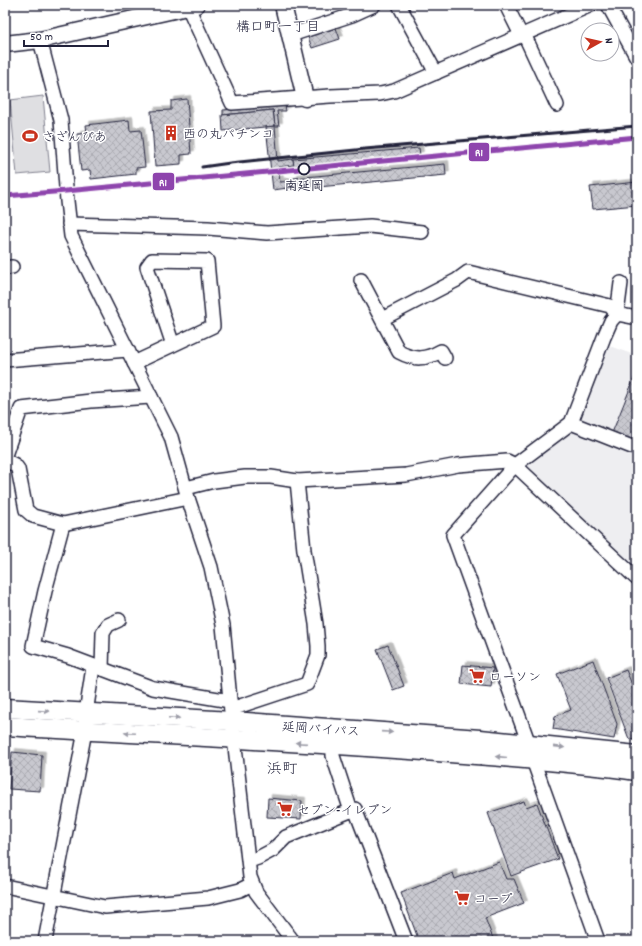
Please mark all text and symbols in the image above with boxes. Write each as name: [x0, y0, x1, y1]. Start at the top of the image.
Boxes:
district label: 構口町一丁目: [236, 18, 320, 38]
scale bar: [24, 22, 108, 48]
north arrow: [580, 22, 620, 62]
text: 50 m: [30, 29, 53, 46]
text: N: [600, 37, 616, 45]
building icon: 西の丸パチンコ: [162, 124, 180, 142]
place label: 西の丸パチンコ: [183, 126, 274, 145]
sports icon: さざんぴあ: [21, 127, 39, 145]
place label: さざんぴあ: [42, 129, 107, 148]
line badge: R1: [468, 142, 490, 162]
text: R1: [475, 146, 483, 162]
marker: 南延岡: [297, 162, 311, 176]
line badge: R1: [152, 172, 175, 191]
text: R1: [159, 176, 167, 192]
place label: 南延岡: [284, 178, 324, 197]
supermarket icon: ローソン: [468, 667, 486, 685]
place label: ローソン: [489, 669, 541, 688]
one-way arrow: [38, 707, 50, 714]
one-way arrow: [168, 715, 180, 722]
street label: 延岡バイパス: [281, 718, 360, 743]
one-way arrow: [381, 729, 393, 736]
one-way arrow: [124, 730, 136, 737]
one-way arrow: [295, 739, 307, 746]
one-way arrow: [553, 744, 565, 750]
one-way arrow: [495, 754, 507, 761]
district label: 浜町: [267, 759, 298, 781]
supermarket icon: セブン-イレブン: [276, 800, 294, 818]
place label: セブン-イレブン: [297, 802, 392, 821]
supermarket icon: コープ: [453, 889, 471, 907]
place label: コープ: [474, 891, 512, 910]

